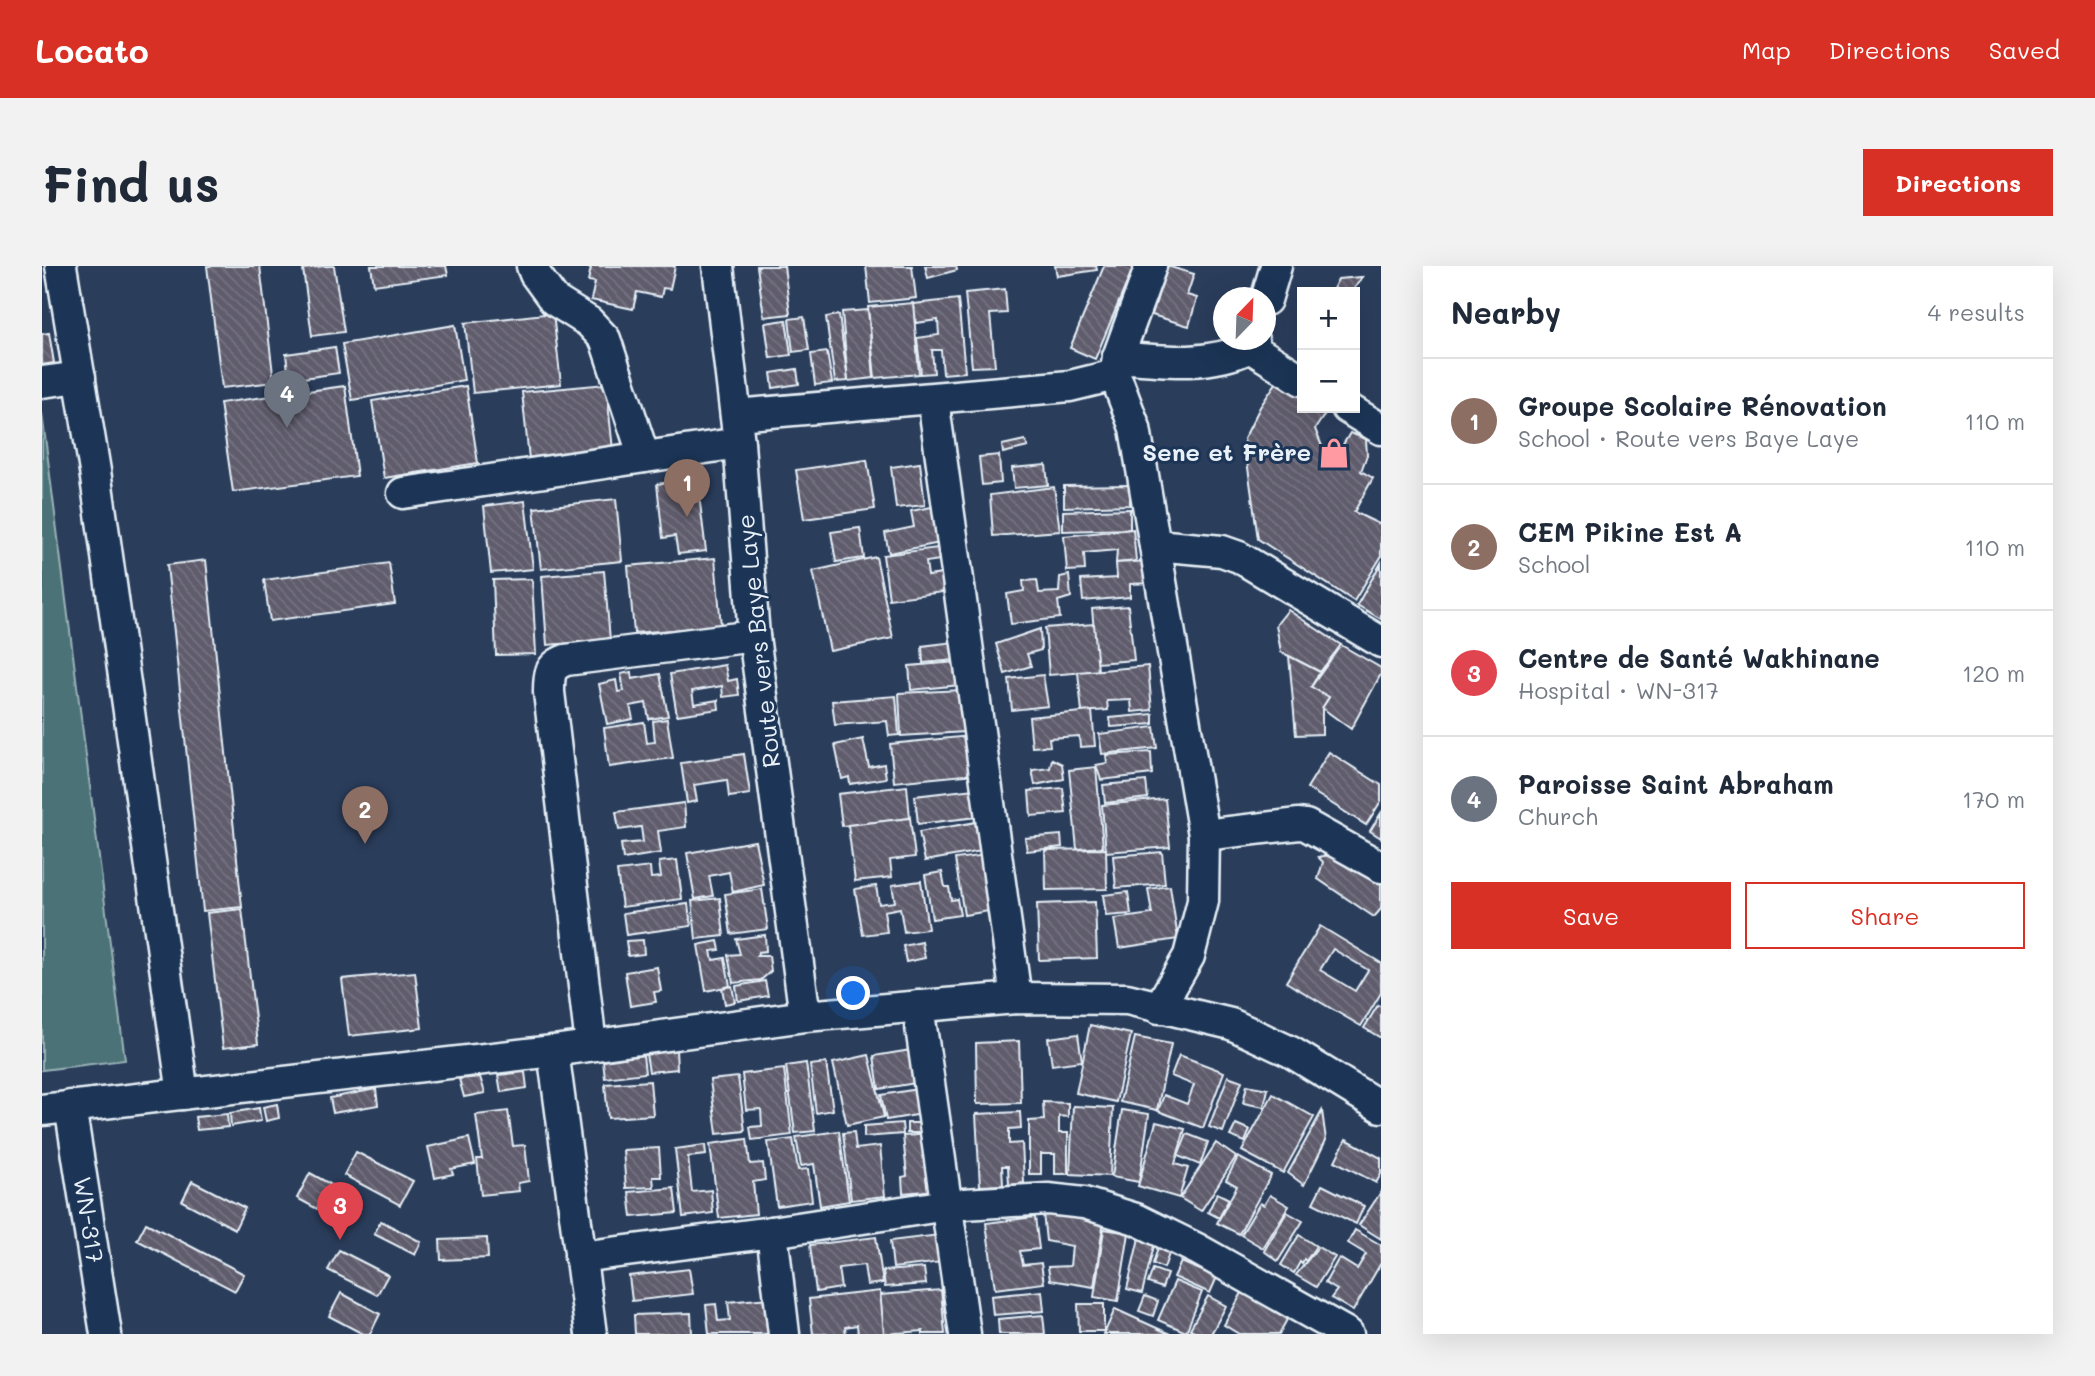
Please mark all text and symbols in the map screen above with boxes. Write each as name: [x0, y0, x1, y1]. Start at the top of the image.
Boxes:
text: Locato: [35, 28, 149, 71]
text: Map: [1742, 34, 1791, 65]
text: Directions: [1829, 34, 1951, 65]
text: Saved: [1989, 34, 2060, 65]
button: Directions: [1863, 149, 2053, 216]
text: Find us: [42, 151, 220, 214]
north arrow: [1213, 287, 1276, 350]
map controls: [1297, 287, 1360, 413]
button: +: [1297, 287, 1360, 350]
text: Nearby: [1451, 292, 1561, 332]
text: 4 results: [1928, 297, 2025, 327]
button: −: [1297, 350, 1360, 413]
pin: 4: [264, 370, 310, 428]
text: Groupe Scolaire Rénovation: [1518, 389, 1887, 423]
text: 1: [1469, 406, 1479, 436]
text: 110 m: [1965, 406, 2025, 436]
text: School · Route vers Baye Laye: [1518, 423, 1859, 453]
place label: Sene et Frère: [1142, 436, 1311, 467]
shop icon: Sene et Frère: [1317, 436, 1351, 470]
pin: 1: [664, 459, 710, 517]
street label: Route vers Baye Laye: [729, 513, 786, 769]
text: CEM Pikine Est A: [1518, 515, 1742, 549]
text: 2: [1468, 532, 1480, 562]
text: 110 m: [1965, 532, 2025, 562]
text: School: [1518, 549, 1591, 579]
text: Centre de Santé Wakhinane: [1518, 641, 1880, 675]
text: 3: [1467, 658, 1481, 688]
text: 120 m: [1962, 658, 2025, 688]
text: Hospital · WN-317: [1518, 675, 1719, 705]
text: Paroisse Saint Abraham: [1518, 767, 1834, 801]
text: 4: [1467, 784, 1481, 814]
text: 170 m: [1962, 784, 2025, 814]
pin: 2: [342, 786, 388, 844]
text: Church: [1518, 801, 1598, 831]
button: Save: [1451, 882, 1731, 949]
button: Share: [1745, 882, 2025, 949]
your location: [836, 976, 870, 1010]
street label: WN-317: [67, 1174, 112, 1265]
pin: 3: [317, 1182, 363, 1240]

